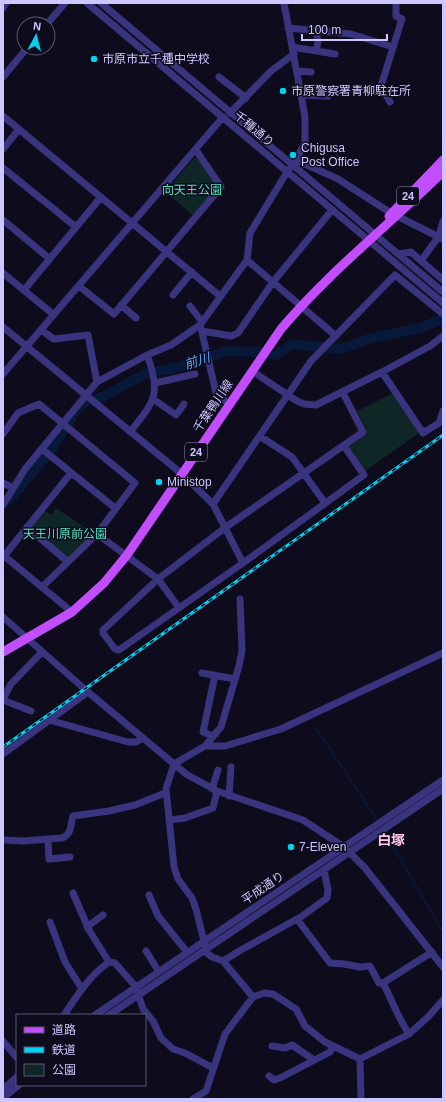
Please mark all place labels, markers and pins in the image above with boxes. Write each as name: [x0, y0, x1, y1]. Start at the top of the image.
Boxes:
place label: 市原市立千種中学校: [102, 52, 210, 66]
marker: 市原市立千種中学校: [89, 54, 99, 64]
place label: 市原警察署青柳駐在所: [291, 84, 411, 98]
marker: 市原警察署青柳駐在所: [278, 86, 288, 96]
place label: Chigusa Post Office: [301, 141, 360, 169]
marker: Chigusa Post Office: [288, 150, 298, 160]
place label: Ministop: [167, 475, 212, 489]
marker: Ministop: [154, 477, 164, 487]
place label: 7-Eleven: [299, 840, 346, 854]
marker: 7-Eleven: [286, 842, 296, 852]

